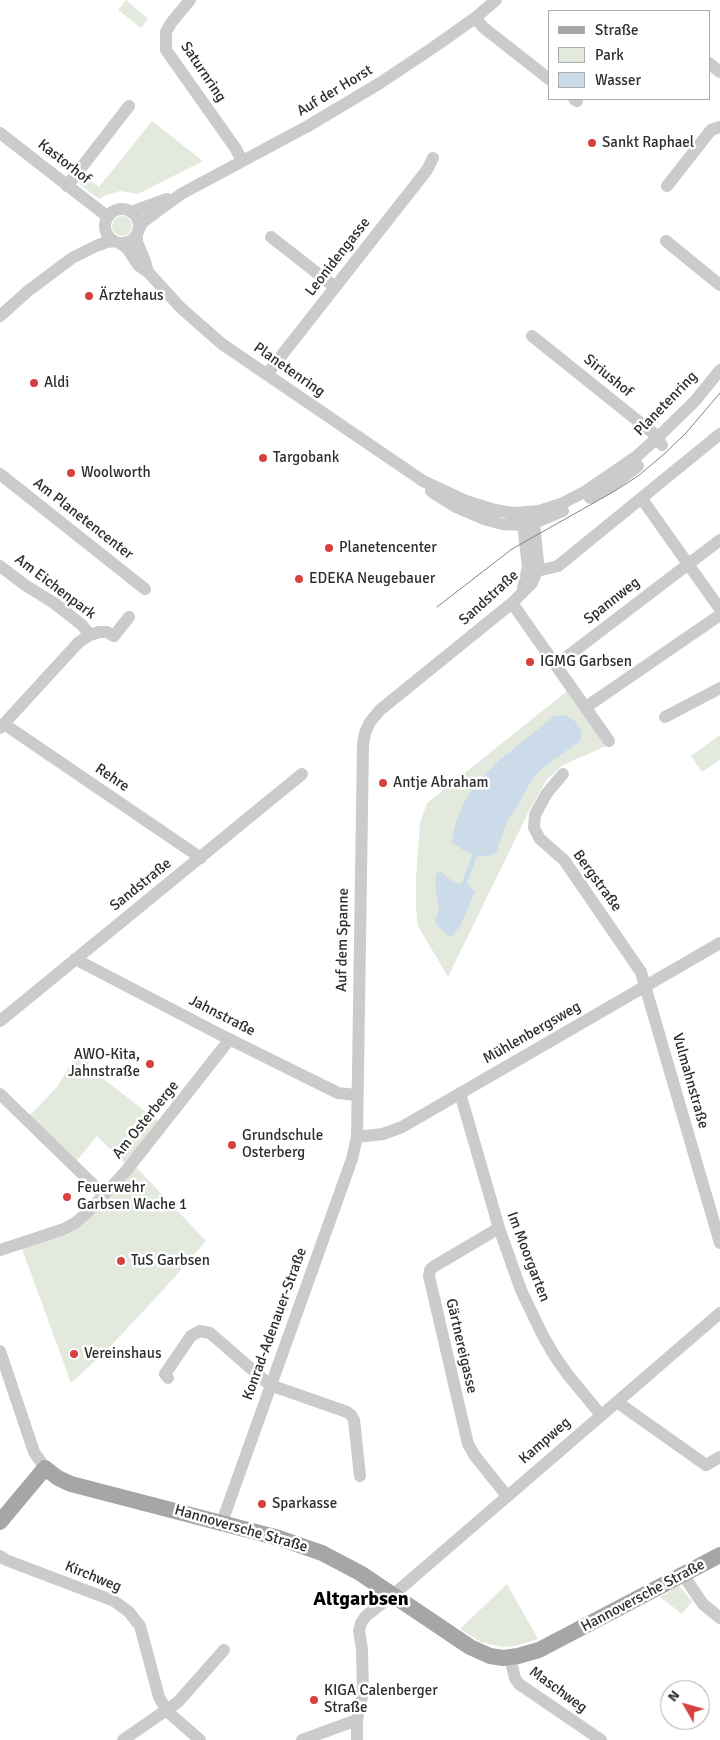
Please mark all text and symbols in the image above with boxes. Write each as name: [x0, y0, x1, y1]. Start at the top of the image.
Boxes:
legend: [548, 10, 710, 100]
text: Straße: [595, 21, 639, 39]
street label: Saturnring: [176, 38, 230, 106]
text: Park: [595, 46, 624, 64]
street label: Auf der Horst: [294, 61, 376, 121]
text: Wasser: [595, 71, 641, 89]
place label: Sankt Raphael: [602, 134, 694, 152]
street label: Kastorhof: [34, 136, 94, 188]
marker: Sankt Raphael: [586, 137, 598, 149]
street label: Leonidengasse: [302, 214, 374, 300]
place label: Ärztehaus: [99, 287, 164, 305]
marker: Ärztehaus: [83, 290, 95, 302]
street label: Planetenring: [250, 339, 328, 401]
street label: Siriushof: [580, 351, 636, 401]
street label: Planetenring: [631, 368, 701, 440]
place label: Aldi: [44, 374, 69, 392]
marker: Aldi: [28, 377, 40, 389]
place label: Targobank: [273, 449, 339, 467]
marker: Targobank: [257, 452, 269, 464]
place label: Woolworth: [81, 464, 151, 482]
marker: Woolworth: [65, 467, 77, 479]
street label: Am Planetencenter: [29, 474, 137, 564]
place label: Planetencenter: [339, 539, 437, 557]
marker: Planetencenter: [323, 542, 335, 554]
street label: Am Eichenpark: [11, 551, 99, 623]
street label: Sandstraße: [456, 567, 522, 629]
place label: EDEKA Neugebauer: [309, 570, 435, 588]
marker: EDEKA Neugebauer: [293, 573, 305, 585]
street label: Spannweg: [580, 574, 644, 628]
place label: IGMG Garbsen: [540, 653, 632, 671]
marker: IGMG Garbsen: [524, 656, 536, 668]
street label: Rehre: [92, 760, 132, 796]
place label: Antje Abraham: [393, 774, 489, 792]
marker: Antje Abraham: [377, 777, 389, 789]
street label: Bergstraße: [569, 847, 625, 915]
street label: Sandstraße: [107, 855, 175, 915]
street label: Auf dem Spanne: [333, 888, 353, 992]
street label: Jahnstraße: [186, 992, 258, 1040]
street label: Mühlenbergsweg: [480, 998, 584, 1068]
street label: Vulmahnstraße: [668, 1031, 712, 1131]
place label: AWO-Kita, Jahnstraße: [68, 1046, 140, 1081]
marker: AWO-Kita, Jahnstraße: [144, 1058, 156, 1070]
street label: Am Osterberge: [109, 1077, 183, 1163]
place label: Grundschule Osterberg: [242, 1127, 323, 1162]
marker: Grundschule Osterberg: [226, 1139, 238, 1151]
place label: Feuerwehr Garbsen Wache 1: [77, 1179, 187, 1214]
marker: Feuerwehr Garbsen Wache 1: [61, 1191, 73, 1203]
street label: Im Moorgarten: [503, 1209, 553, 1305]
street label: Konrad-Adenauer-Straße: [239, 1245, 311, 1403]
place label: TuS Garbsen: [131, 1252, 210, 1270]
marker: TuS Garbsen: [115, 1255, 127, 1267]
street label: Gärtnereigasse: [441, 1297, 481, 1395]
place label: Vereinshaus: [84, 1345, 161, 1363]
marker: Vereinshaus: [68, 1348, 80, 1360]
street label: Kampweg: [516, 1414, 574, 1468]
place label: Sparkasse: [272, 1495, 337, 1513]
marker: Sparkasse: [256, 1498, 268, 1510]
street label: Hannoversche Straße: [172, 1501, 310, 1557]
street label: Hannoversche Straße: [578, 1556, 708, 1636]
street label: Kirchweg: [62, 1558, 124, 1596]
district label: Altgarbsen: [313, 1588, 409, 1612]
street label: Maschweg: [525, 1663, 591, 1717]
north arrow: [660, 1680, 710, 1730]
place label: KIGA Calenberger Straße: [324, 1682, 438, 1717]
text: N: [664, 1687, 683, 1705]
marker: KIGA Calenberger Straße: [308, 1694, 320, 1706]

